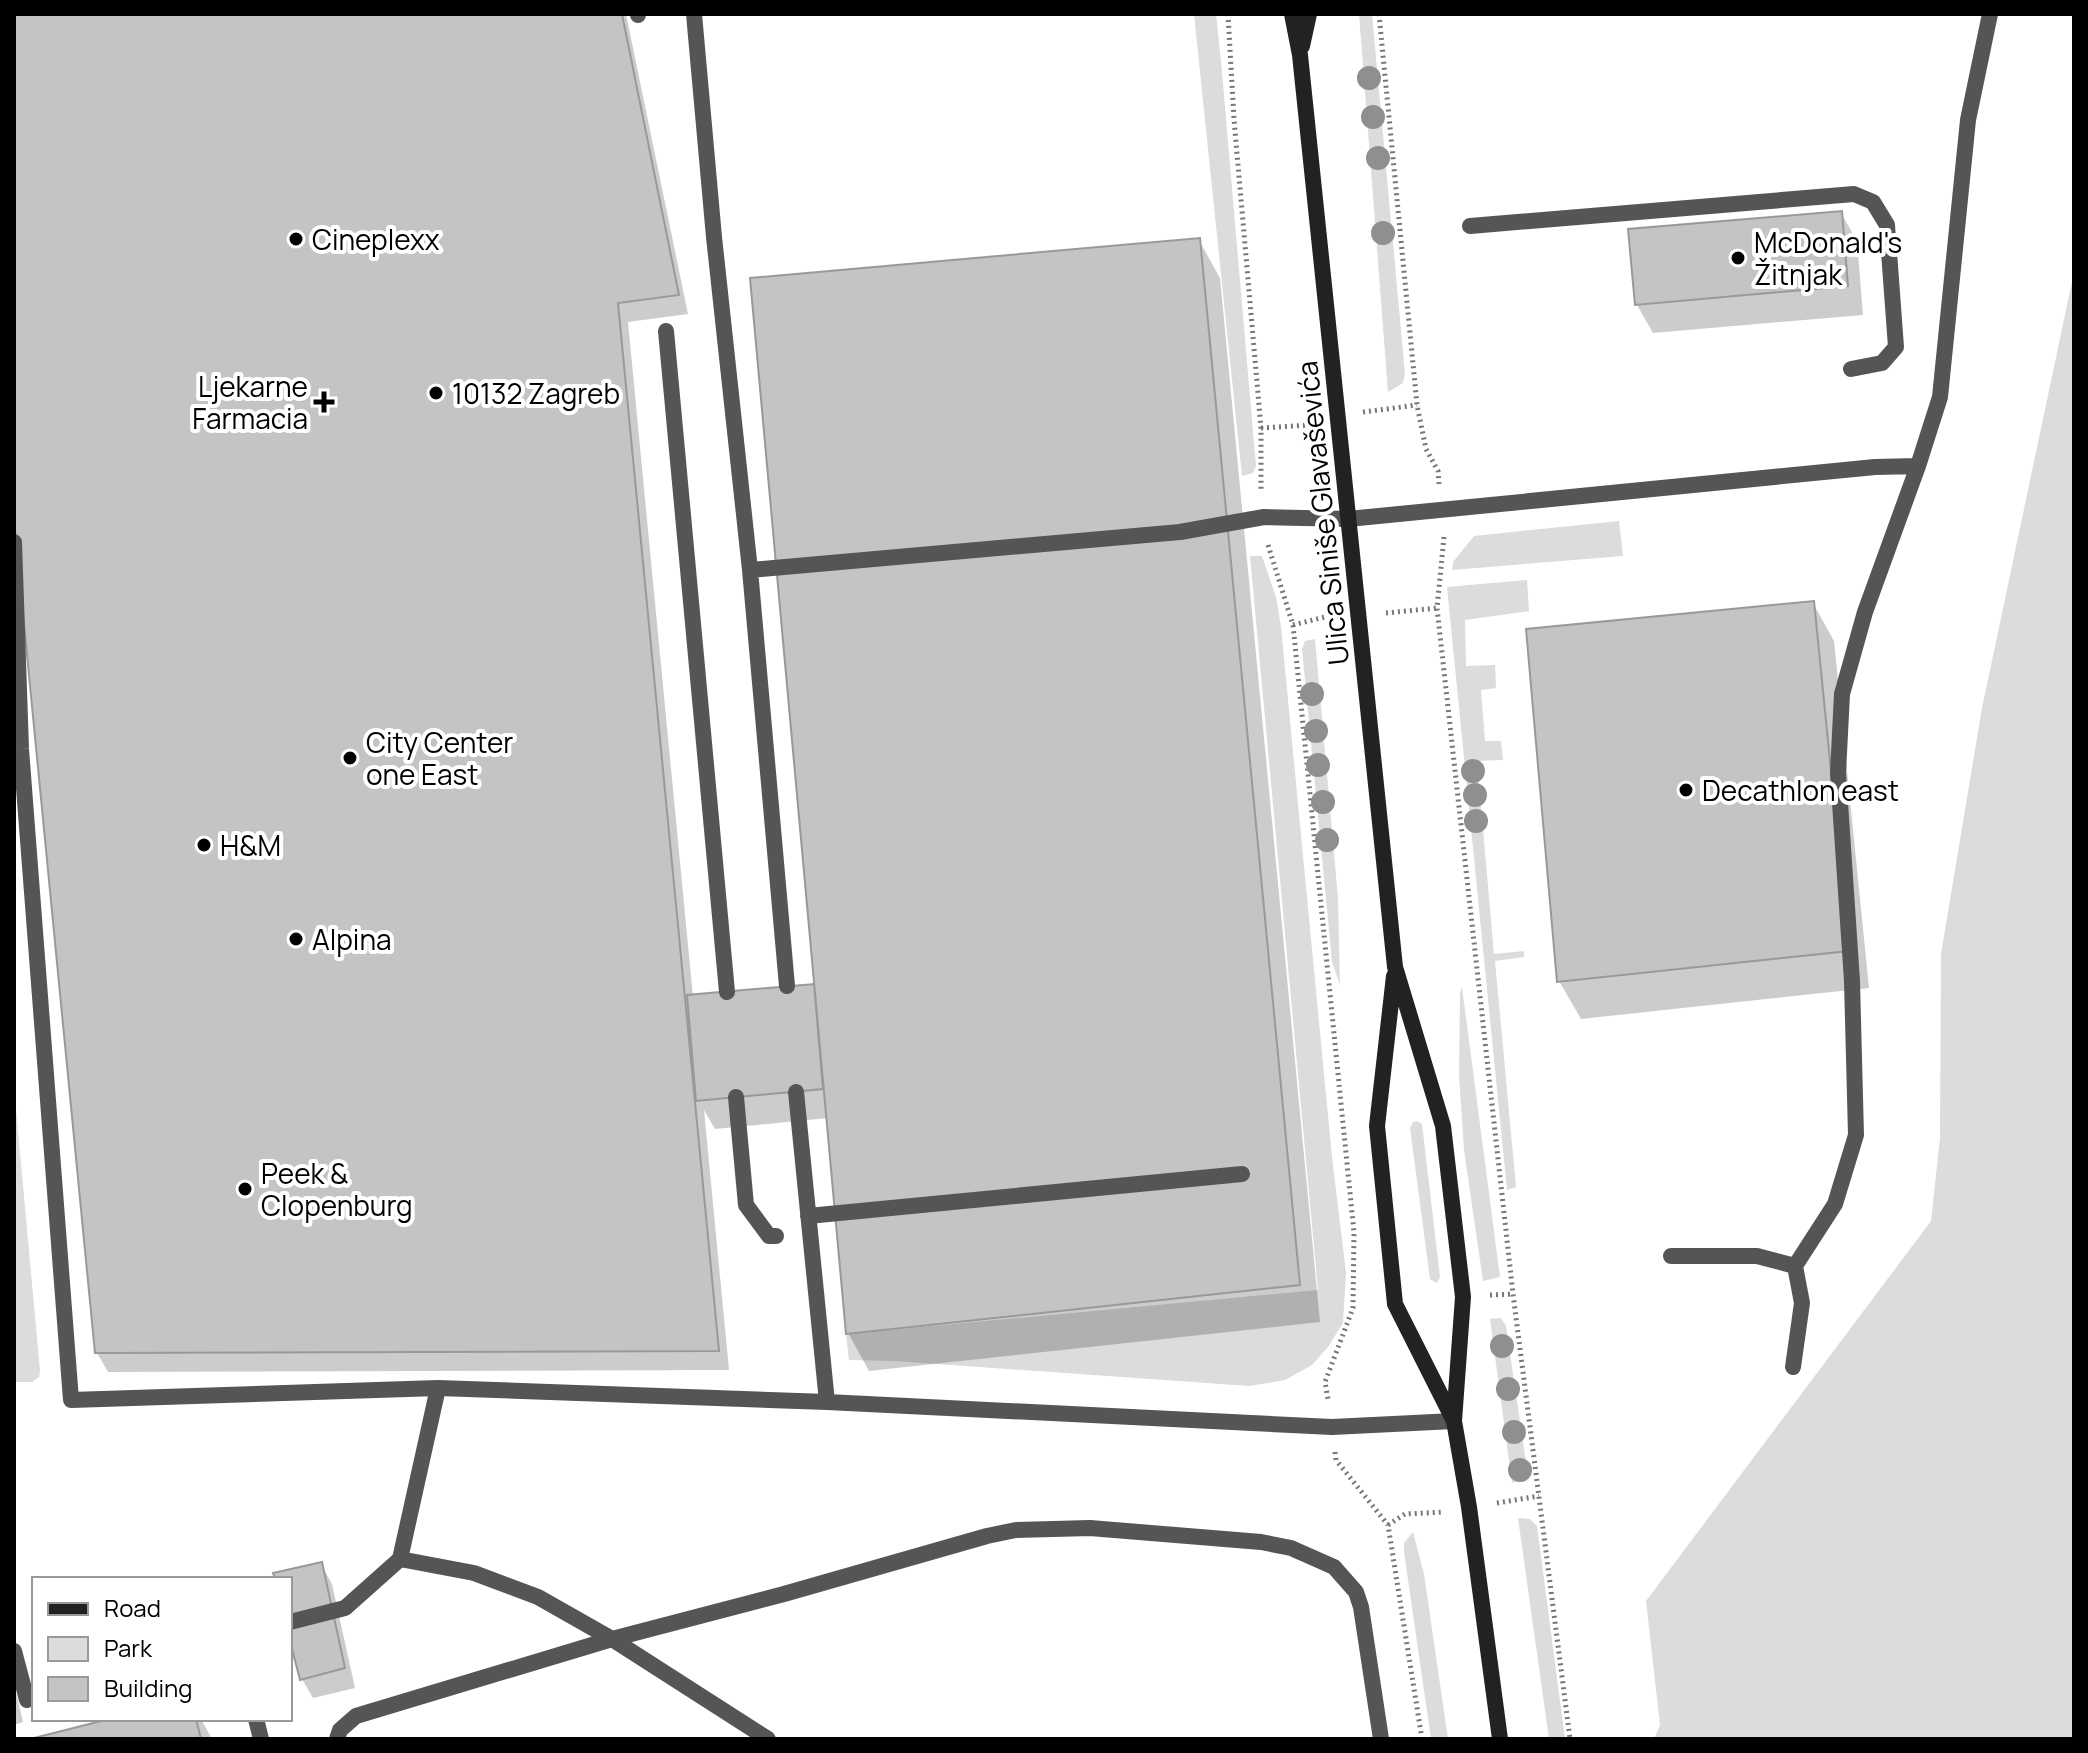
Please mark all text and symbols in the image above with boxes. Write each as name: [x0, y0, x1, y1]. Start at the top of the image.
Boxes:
place label: Cineplexx: [312, 220, 440, 258]
place label: McDonald's Žitnjak: [1754, 223, 1902, 293]
marker: Cineplexx: [287, 230, 305, 248]
marker: McDonald's Žitnjak: [1729, 249, 1747, 267]
street label: Ulica Siniše Glavaševića: [1287, 359, 1357, 667]
place label: Ljekarne Farmacia: [192, 367, 308, 437]
place label: 10132 Zagreb: [452, 374, 620, 412]
marker: 10132 Zagreb: [427, 384, 445, 402]
marker: Ljekarne Farmacia: [315, 393, 333, 411]
place label: City Center one East: [366, 723, 513, 793]
marker: City Center one East: [341, 749, 359, 767]
place label: Decathlon east: [1702, 771, 1899, 809]
marker: Decathlon east: [1677, 781, 1695, 799]
place label: H&M: [220, 826, 281, 864]
marker: H&M: [195, 836, 213, 854]
place label: Alpina: [312, 920, 392, 958]
marker: Alpina: [287, 930, 305, 948]
place label: Peek & Clopenburg: [261, 1154, 413, 1224]
marker: Peek & Clopenburg: [236, 1180, 254, 1198]
legend: [32, 1577, 292, 1721]
text: Road: [104, 1591, 161, 1624]
text: Park: [104, 1631, 153, 1664]
text: Building: [104, 1671, 192, 1704]

